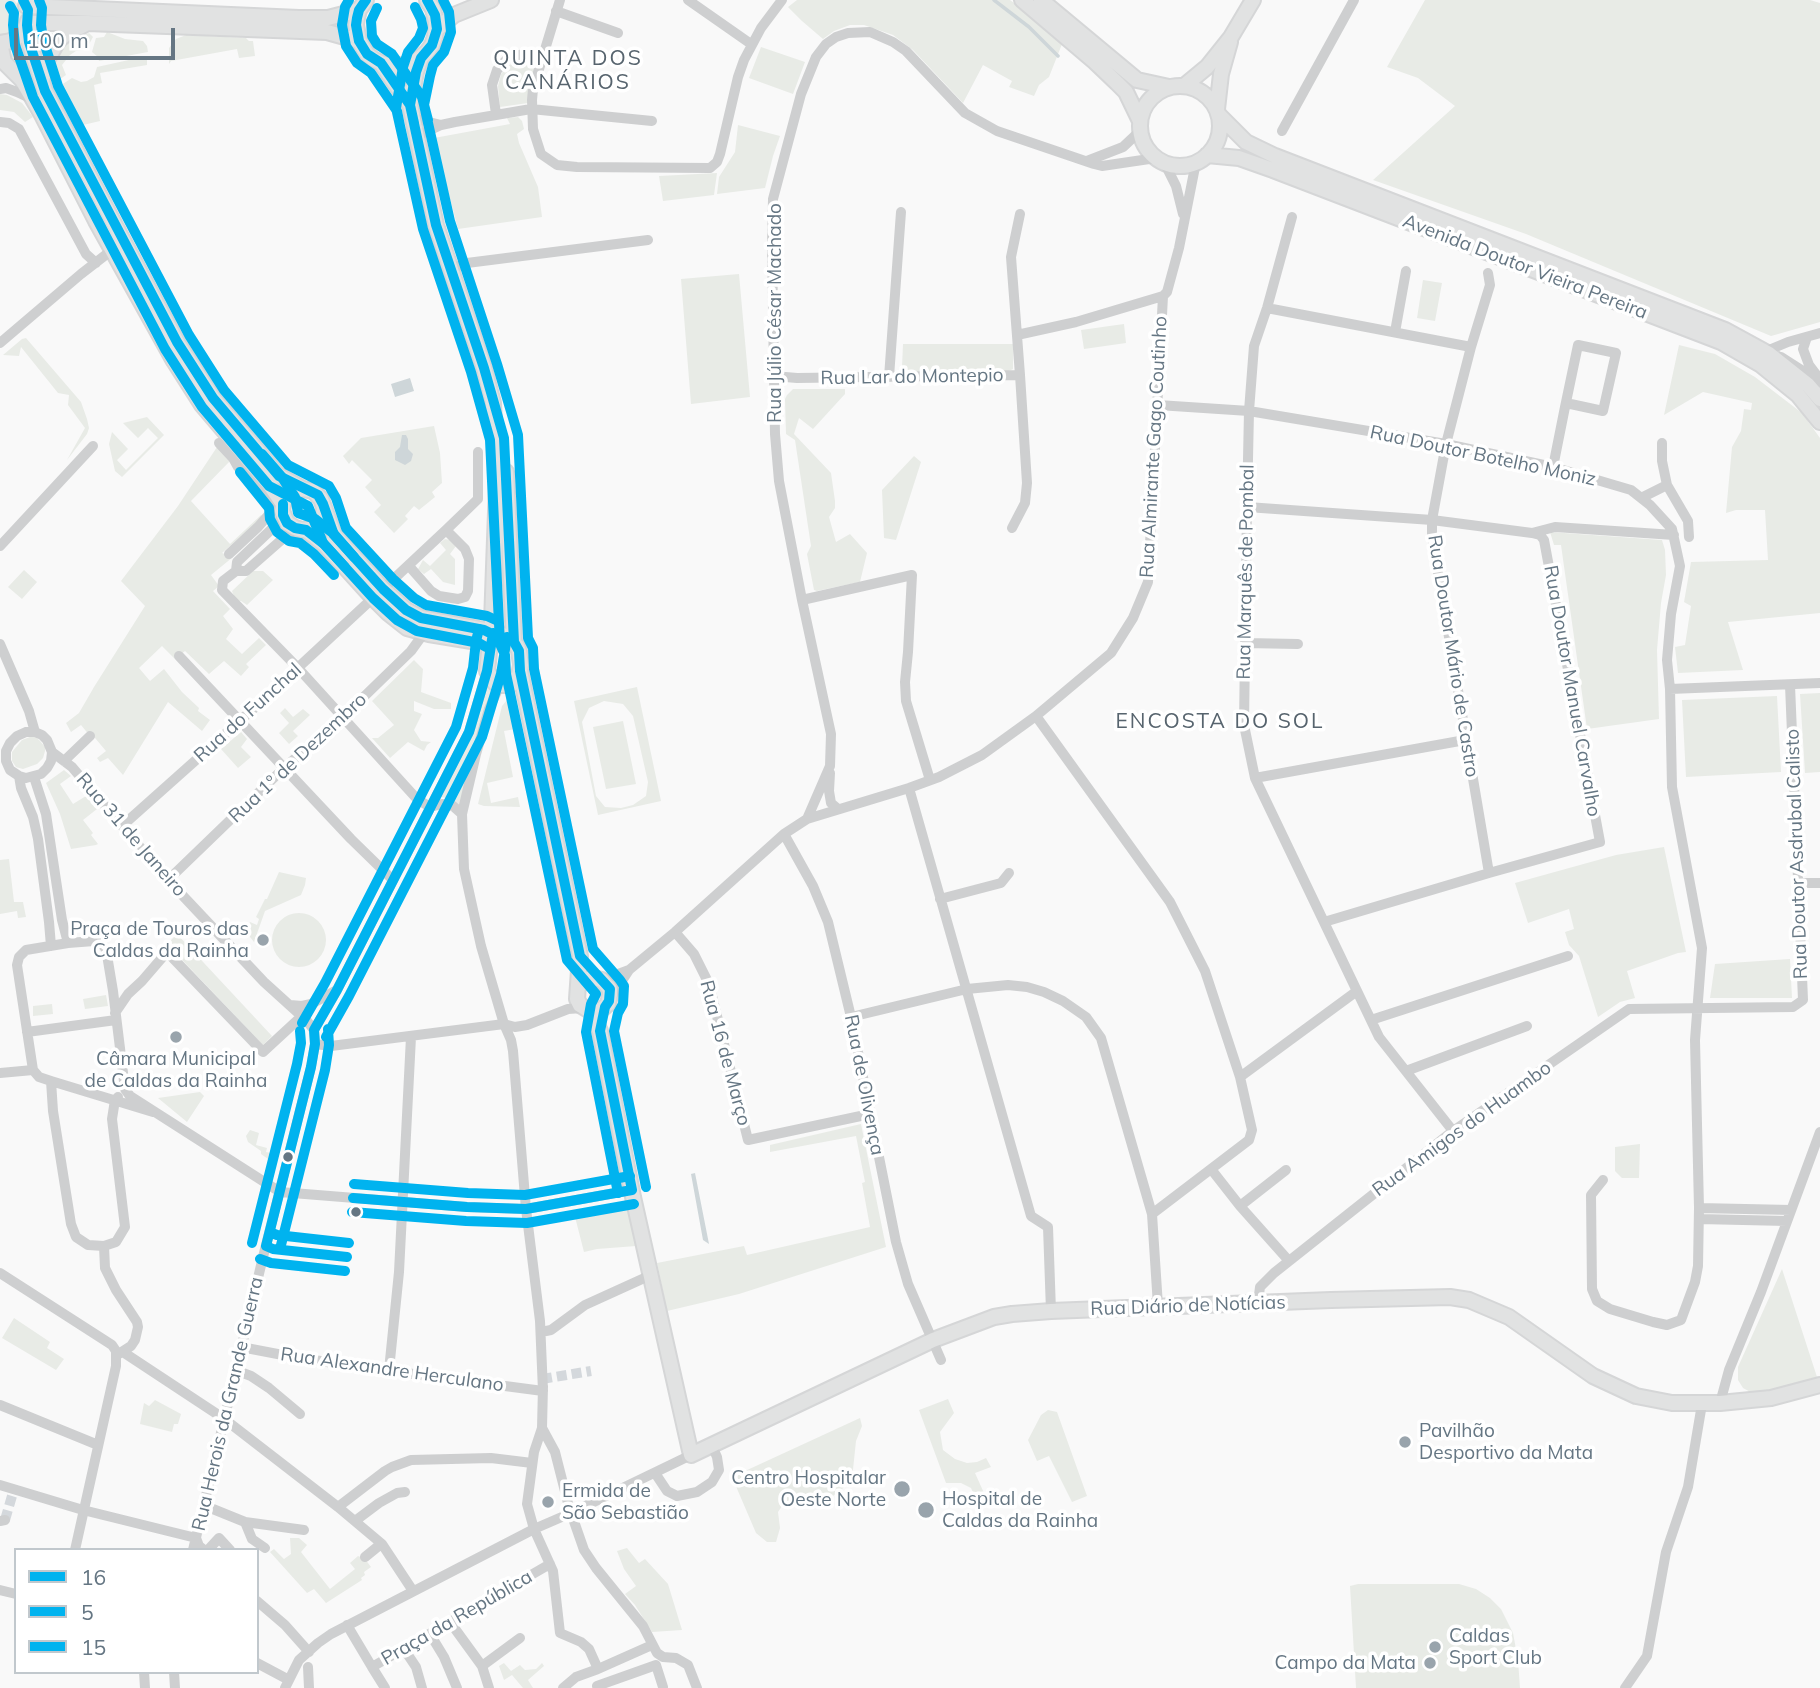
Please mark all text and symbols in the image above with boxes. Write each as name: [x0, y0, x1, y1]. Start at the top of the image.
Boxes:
scale bar: [18, 14, 178, 58]
text: 100 m: [27, 27, 89, 53]
district label: QUINTA DOS CANÁRIOS: [494, 46, 642, 96]
street label: Rua Júlio César Machado: [764, 203, 786, 423]
street label: Avenida Doutor Vieira Pereira: [1399, 210, 1651, 324]
street label: Rua Almirante Gago Coutinho: [1136, 315, 1172, 579]
street label: Rua Lar do Montepio: [820, 364, 1004, 390]
street label: Rua Doutor Botelho Moniz: [1368, 421, 1598, 491]
street label: Rua Marquês de Pombal: [1233, 464, 1259, 680]
street label: Rua Doutor Mário de Castro: [1423, 533, 1483, 779]
street label: Rua Doutor Manuel Carvalho: [1539, 564, 1605, 818]
street label: Rua do Funchal: [190, 659, 306, 767]
street label: Rua 1º de Dezembro: [224, 688, 372, 828]
district label: ENCOSTA DO SOL: [1117, 709, 1323, 735]
street label: Rua Doutor Asdrubal Calisto: [1781, 728, 1813, 980]
street label: Rua 31 de Janeiro: [71, 769, 191, 901]
place label: Praça de Touros das Caldas da Rainha: [70, 918, 249, 962]
marker: Praça de Touros das Caldas da Rainha: [255, 932, 271, 948]
street label: Rua 16 de Março: [695, 978, 755, 1128]
street label: Rua de Olivença: [839, 1013, 889, 1157]
marker: Câmara Municipal de Caldas da Rainha: [168, 1029, 184, 1045]
place label: Câmara Municipal de Caldas da Rainha: [85, 1048, 267, 1092]
street label: Rua Amigos do Huambo: [1368, 1056, 1556, 1202]
unlabelled marker: [281, 1150, 295, 1164]
unlabelled marker: [349, 1205, 363, 1219]
street label: Rua Herois da Grande Guerra: [188, 1275, 268, 1533]
street label: Rua Diário de Notícias: [1090, 1291, 1286, 1321]
street label: Rua Alexandre Herculano: [279, 1343, 505, 1397]
place label: Pavilhão Desportivo da Mata: [1419, 1420, 1593, 1464]
marker: Pavilhão Desportivo da Mata: [1397, 1434, 1413, 1450]
place label: Centro Hospitalar Oeste Norte: [731, 1467, 886, 1511]
marker: Centro Hospitalar Oeste Norte: [892, 1479, 912, 1499]
place label: Ermida de São Sebastião: [562, 1480, 689, 1524]
place label: Hospital de Caldas da Rainha: [942, 1488, 1098, 1532]
marker: Ermida de São Sebastião: [540, 1494, 556, 1510]
marker: Hospital de Caldas da Rainha: [916, 1500, 936, 1520]
legend: [14, 1548, 259, 1674]
text: 16: [81, 1564, 106, 1590]
street label: Praça da República: [377, 1565, 537, 1671]
text: 5: [81, 1599, 94, 1625]
place label: Caldas Sport Club: [1449, 1625, 1542, 1669]
text: 15: [81, 1634, 106, 1660]
marker: Caldas Sport Club: [1427, 1639, 1443, 1655]
place label: Campo da Mata: [1275, 1652, 1416, 1674]
marker: Campo da Mata: [1422, 1655, 1438, 1671]

